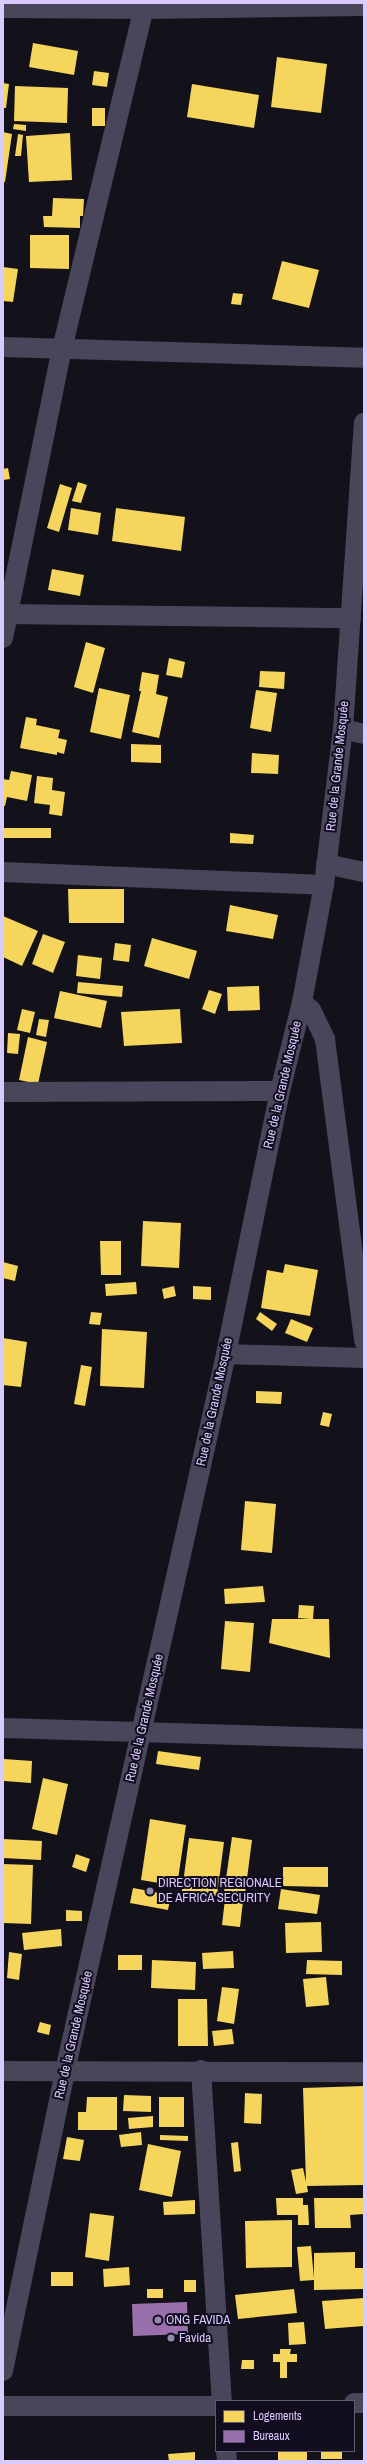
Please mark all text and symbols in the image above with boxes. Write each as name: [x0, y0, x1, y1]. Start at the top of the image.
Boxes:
street label: Rue de la Grande Mosquée: [323, 700, 353, 832]
street label: Rue de la Grande Mosquée: [261, 1019, 305, 1151]
street label: Rue de la Grande Mosquée: [194, 1336, 236, 1468]
street label: Rue de la Grande Mosquée: [123, 1652, 167, 1784]
place label: DIRECTION REGIONALE DE AFRICA SECURITY: [158, 1876, 282, 1907]
marker: DIRECTION REGIONALE DE AFRICA SECURITY: [145, 1886, 155, 1896]
street label: Rue de la Grande Mosquée: [52, 1969, 96, 2101]
place label: ONG FAVIDA: [166, 2312, 230, 2328]
marker: ONG FAVIDA: [153, 2315, 163, 2325]
place label: Favida: [179, 2330, 211, 2346]
marker: Favida: [166, 2333, 176, 2343]
legend: [215, 2400, 355, 2452]
text: Logements: [253, 2408, 302, 2424]
text: Bureaux: [253, 2428, 290, 2444]

